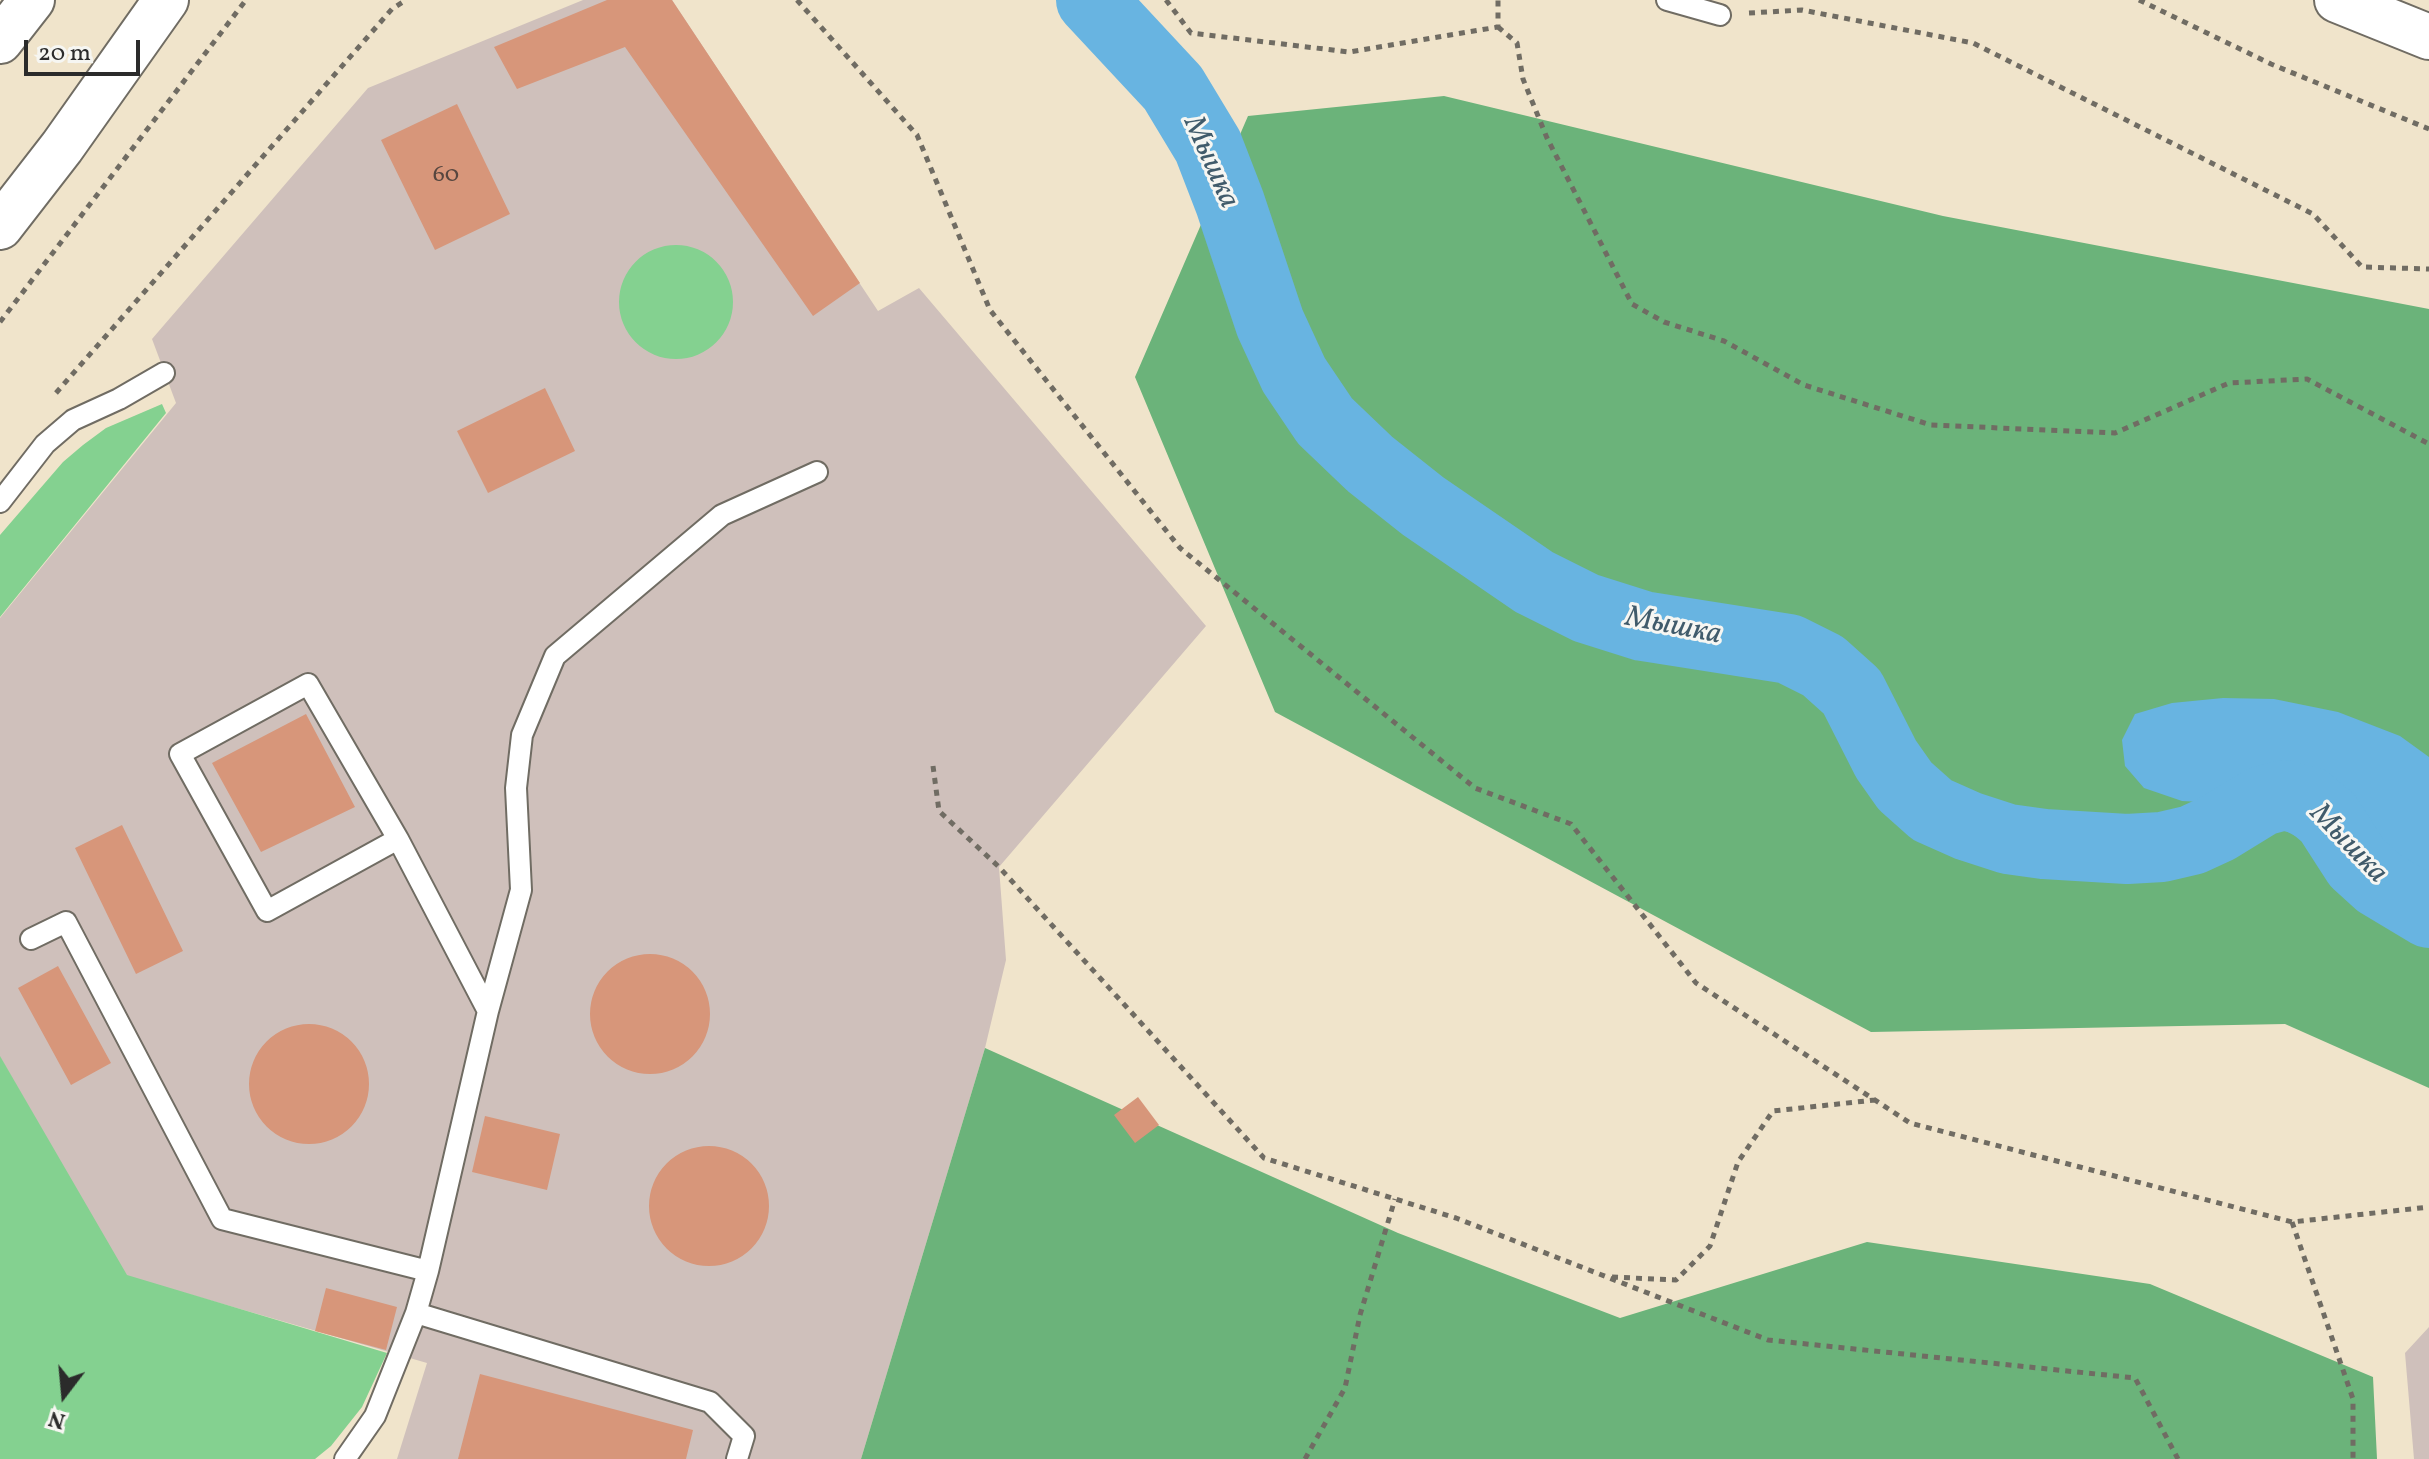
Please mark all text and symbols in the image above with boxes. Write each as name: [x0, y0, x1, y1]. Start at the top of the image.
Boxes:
scale bar: [28, 24, 144, 74]
text: 20 m: [38, 37, 91, 71]
water label: Мышка: [1173, 112, 1245, 214]
house number: 60: [433, 163, 459, 191]
water label: Мышка: [1622, 601, 1724, 655]
water label: Мышка: [2300, 798, 2394, 892]
north arrow: [24, 1355, 104, 1435]
text: N: [45, 1401, 69, 1436]

